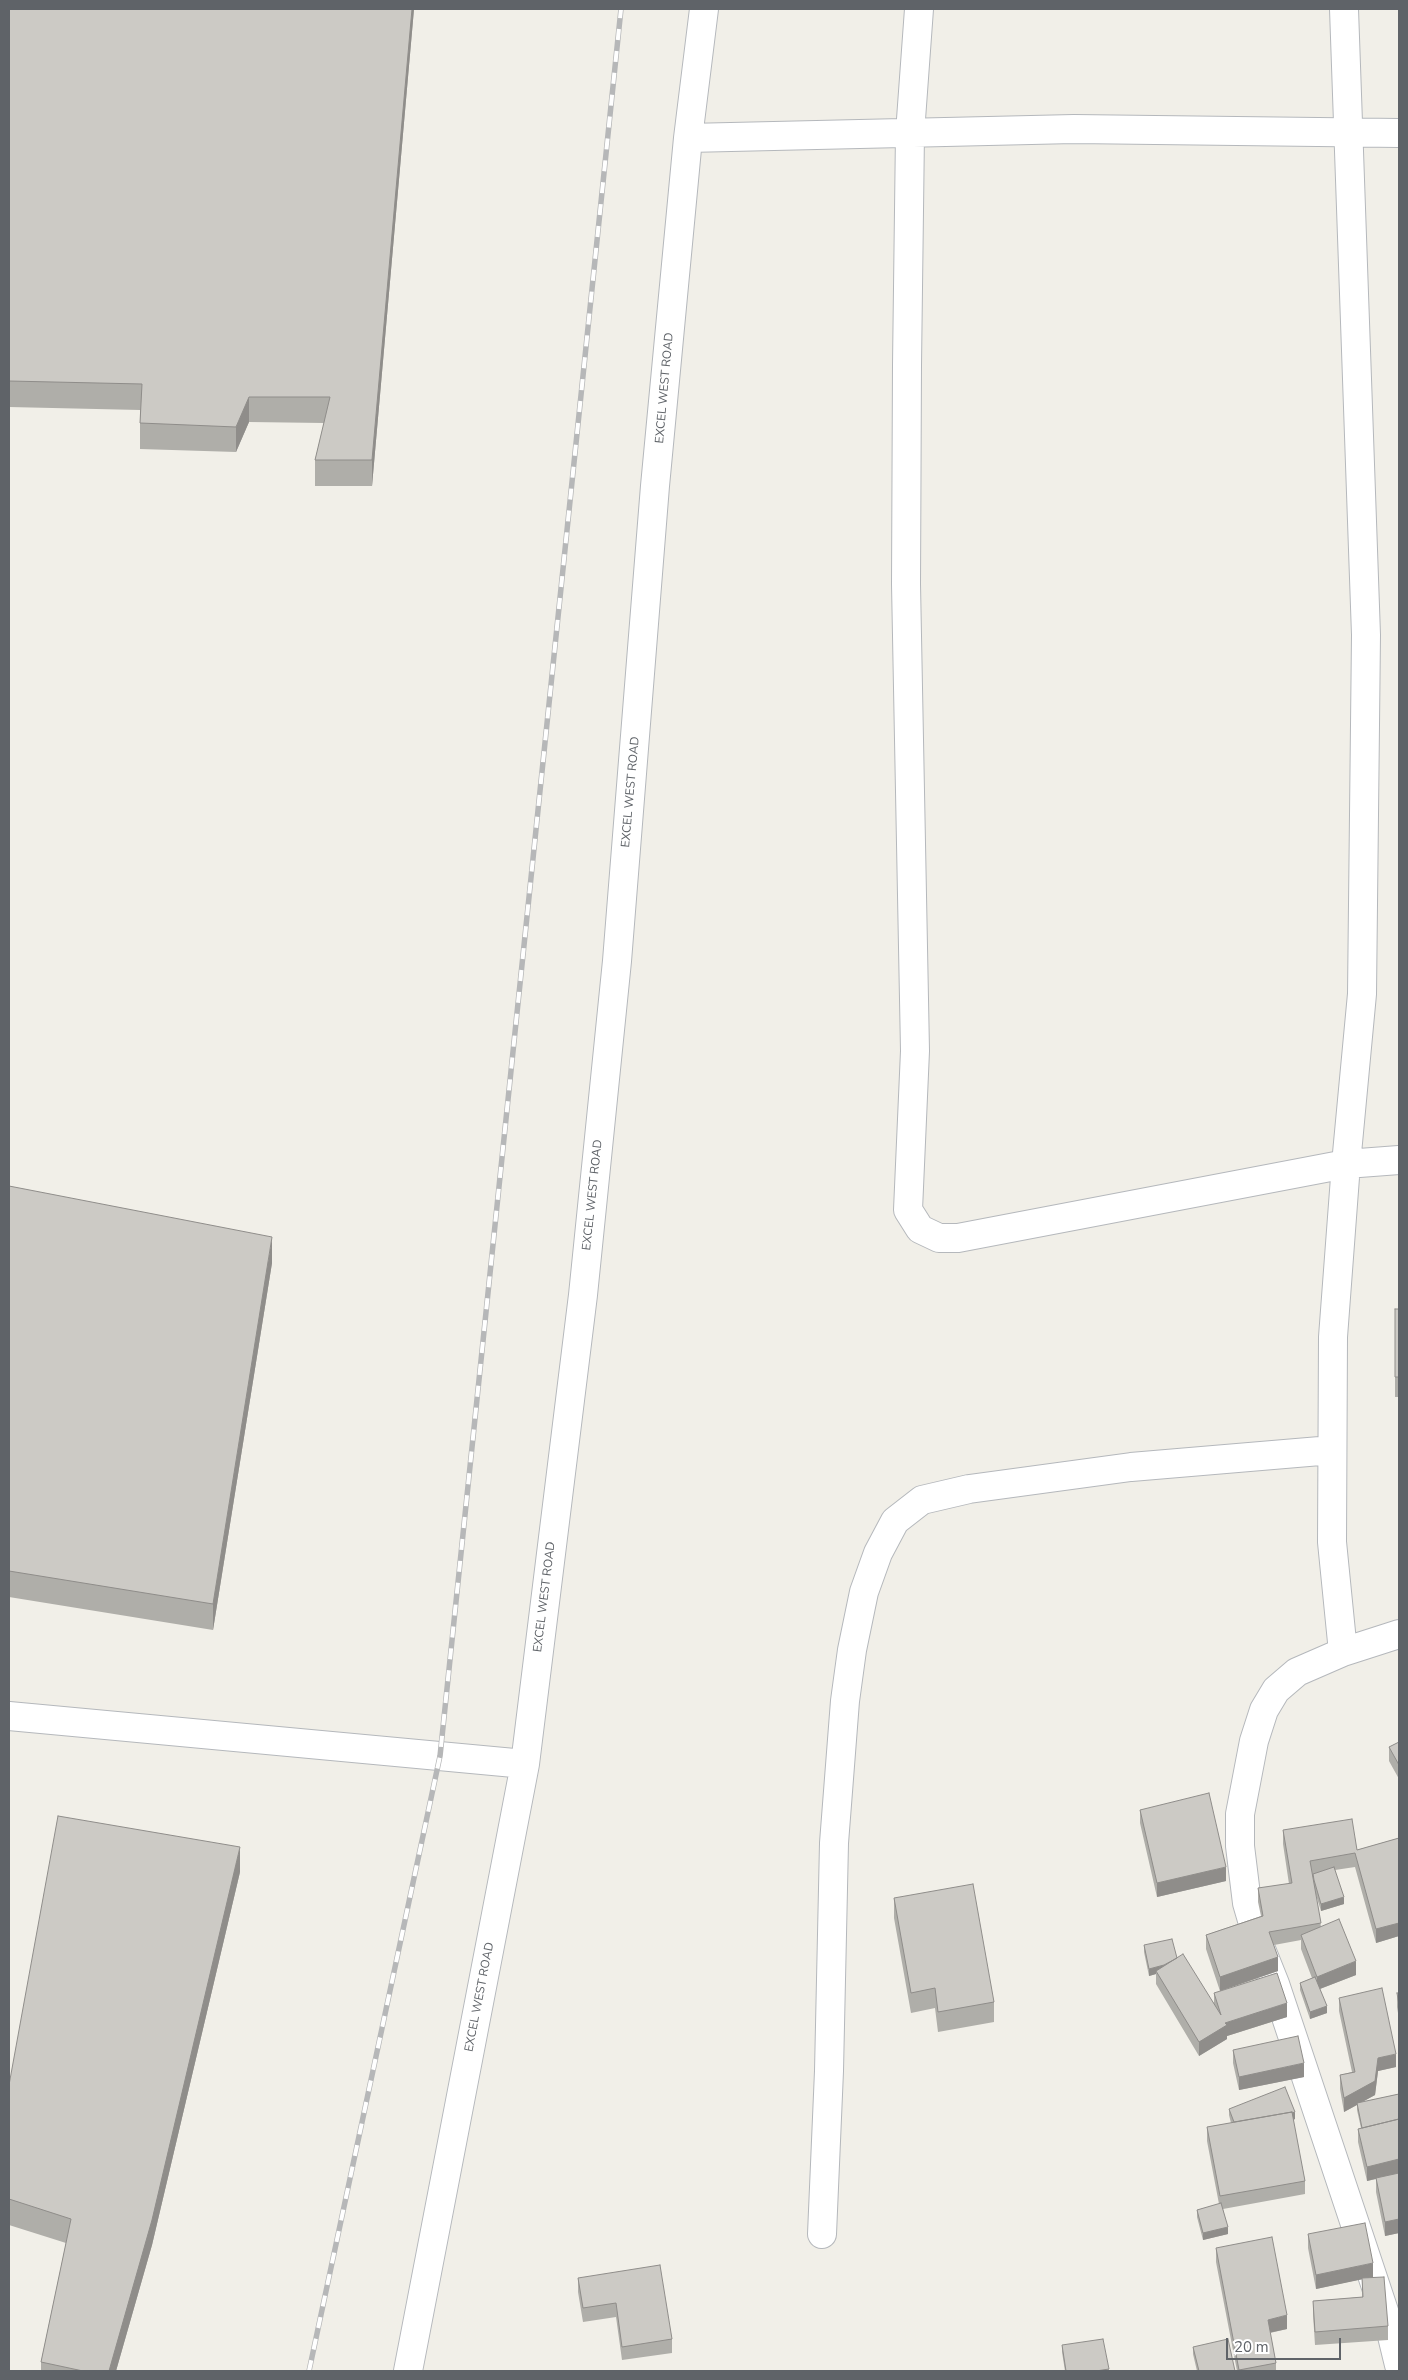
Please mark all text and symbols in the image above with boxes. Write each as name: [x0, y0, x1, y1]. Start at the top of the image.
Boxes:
street label: EXCEL WEST ROAD: [653, 332, 677, 444]
street label: EXCEL WEST ROAD: [619, 736, 643, 848]
street label: EXCEL WEST ROAD: [580, 1139, 606, 1251]
street label: EXCEL WEST ROAD: [531, 1541, 559, 1653]
street label: EXCEL WEST ROAD: [462, 1941, 498, 2053]
scale bar: [1228, 2328, 1343, 2360]
text: 20 m: [1234, 2337, 1269, 2357]

